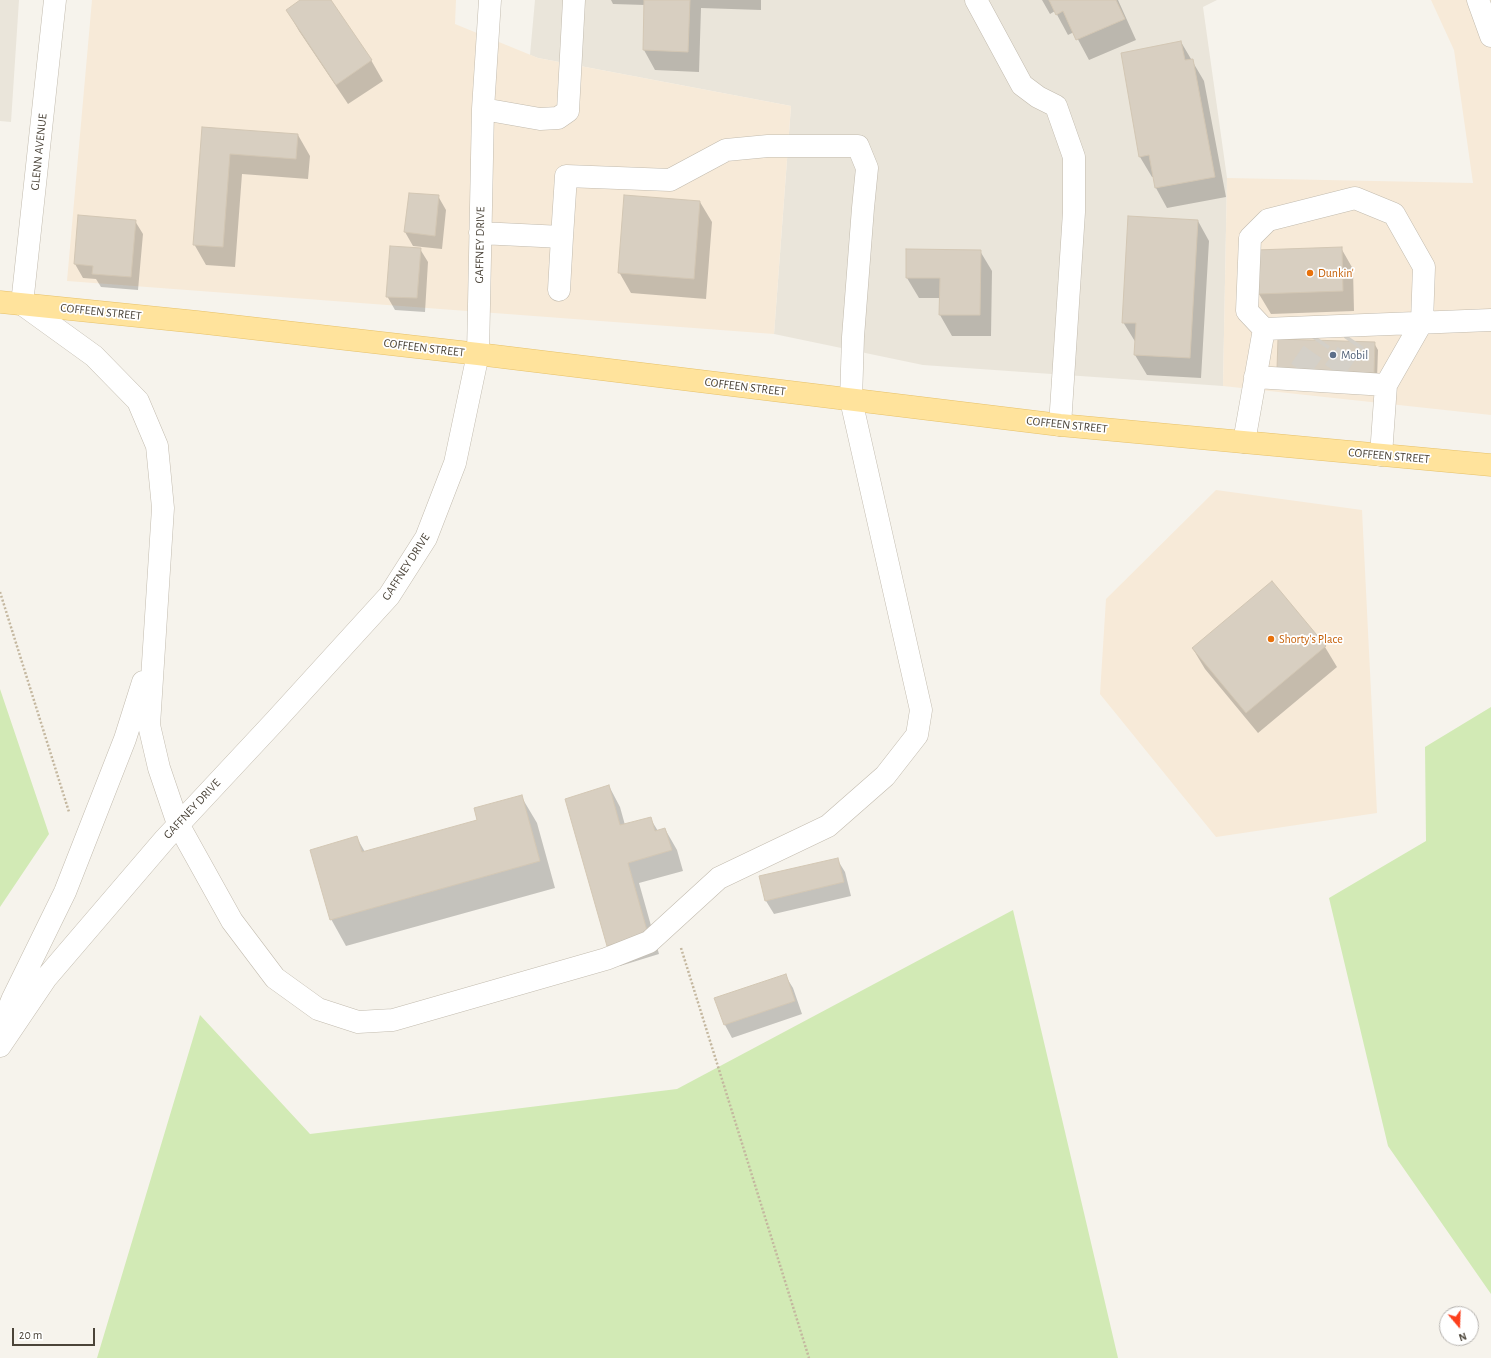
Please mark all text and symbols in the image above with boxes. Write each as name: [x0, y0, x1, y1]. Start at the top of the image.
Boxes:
street label: GLENN AVENUE: [28, 113, 50, 191]
street label: GAFFNEY DRIVE: [472, 206, 488, 284]
place label: Dunkin': [1318, 266, 1354, 280]
marker: Dunkin': [1305, 268, 1315, 278]
street label: COFFEEN STREET: [60, 301, 142, 323]
street label: COFFEEN STREET: [383, 336, 465, 360]
place label: Mobil: [1341, 348, 1368, 362]
marker: Mobil: [1328, 350, 1338, 360]
street label: COFFEEN STREET: [704, 375, 786, 399]
street label: COFFEEN STREET: [1026, 414, 1108, 436]
street label: COFFEEN STREET: [1348, 445, 1430, 467]
street label: GAFFNEY DRIVE: [379, 531, 433, 603]
place label: Shorty's Place: [1279, 632, 1343, 646]
marker: Shorty's Place: [1266, 634, 1276, 644]
street label: GAFFNEY DRIVE: [161, 776, 223, 842]
north arrow: [1439, 1306, 1479, 1346]
scale bar: [14, 1320, 97, 1346]
text: 20 m: [19, 1329, 42, 1341]
text: N: [1457, 1330, 1468, 1343]

